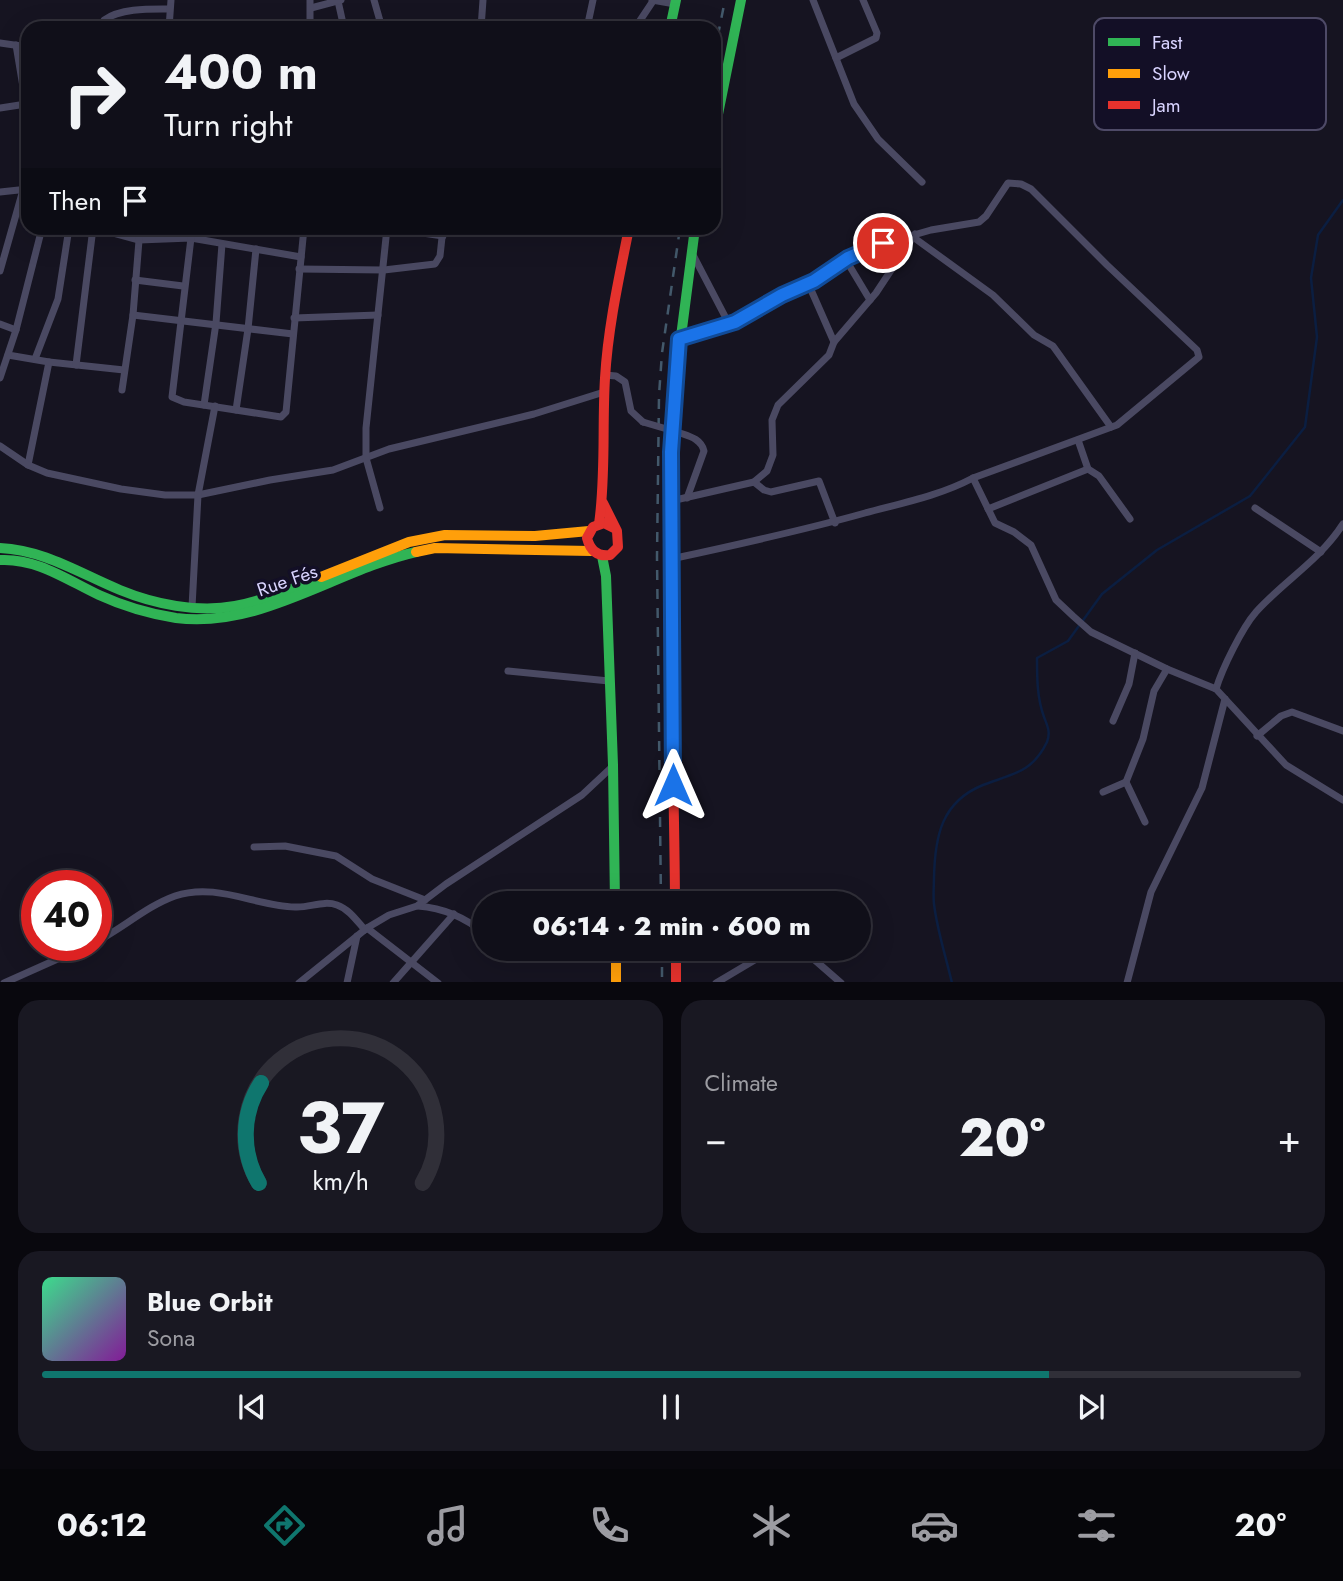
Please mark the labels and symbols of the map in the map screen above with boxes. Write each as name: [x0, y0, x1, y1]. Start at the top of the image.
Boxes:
legend: [1094, 18, 1326, 130]
text: Fast: [1152, 29, 1183, 56]
text: Slow: [1152, 60, 1190, 87]
text: Jam: [1149, 92, 1181, 119]
pin: [853, 213, 913, 273]
street label: Rue Fés: [253, 557, 321, 603]
position arrow: [636, 748, 710, 822]
speed limit sign: 40: [21, 870, 112, 961]

